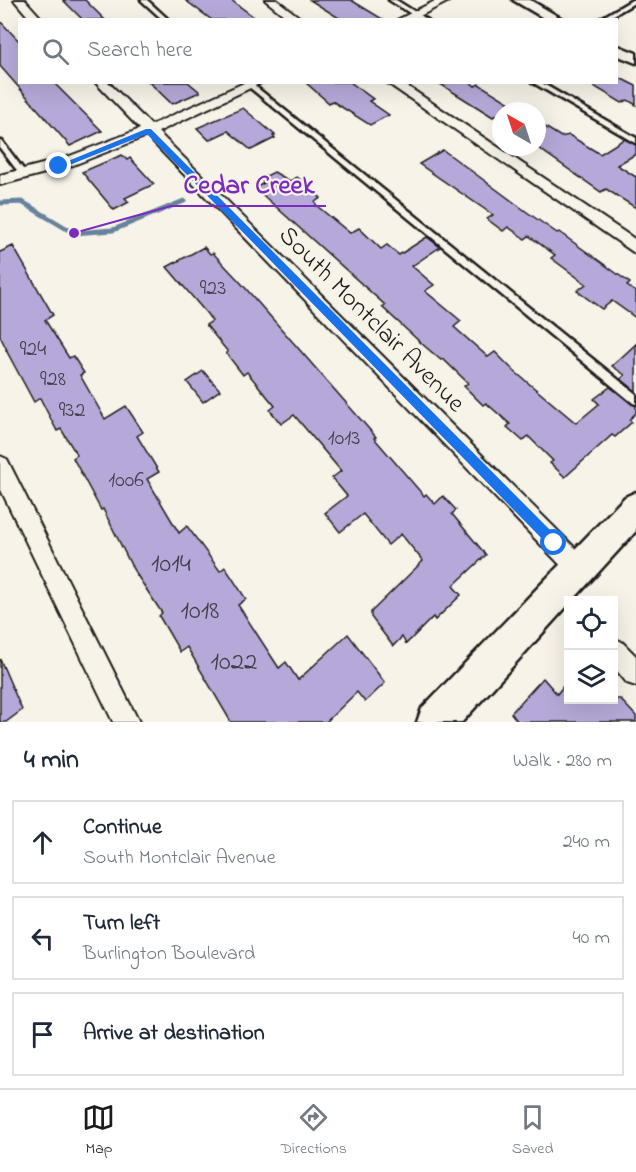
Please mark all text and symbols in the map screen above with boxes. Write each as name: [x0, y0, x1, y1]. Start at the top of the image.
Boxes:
search box: [18, 18, 618, 84]
icon: search: [39, 35, 72, 68]
text: Search here: [87, 35, 192, 67]
north arrow: [492, 102, 546, 156]
route end: [45, 152, 71, 178]
callout: Cedar Creek: [171, 161, 326, 206]
text: Cedar Creek: [183, 167, 316, 206]
street label: South Montclair Avenue: [269, 218, 473, 422]
house number: 923: [200, 273, 226, 305]
house number: 924: [20, 334, 46, 366]
house number: 928: [40, 364, 66, 396]
house number: 932: [59, 395, 85, 427]
house number: 1013: [328, 423, 360, 455]
house number: 1006: [108, 465, 144, 497]
route start: [540, 529, 566, 555]
house number: 1014: [151, 545, 191, 584]
house number: 1018: [181, 592, 219, 631]
map controls: [564, 596, 618, 704]
button: locate: [564, 596, 618, 650]
house number: 1022: [210, 643, 258, 682]
button: layers: [564, 650, 618, 704]
text: 4 min: [24, 742, 79, 780]
text: Walk · 280 m: [513, 747, 612, 776]
text: Continue: [83, 812, 162, 844]
icon: ahead: [26, 826, 59, 859]
text: 240 m: [563, 828, 610, 857]
text: South Montclair Avenue: [83, 844, 276, 873]
text: Turn left: [83, 908, 160, 940]
icon: left: [26, 922, 59, 955]
text: 40 m: [573, 924, 610, 953]
text: Burlington Boulevard: [83, 940, 255, 969]
icon: arrive: [26, 1018, 59, 1051]
text: Arrive at destination: [83, 1018, 265, 1050]
tab: Map: [82, 1101, 115, 1161]
tab: Directions: [280, 1101, 347, 1161]
tab: Saved: [512, 1101, 554, 1161]

